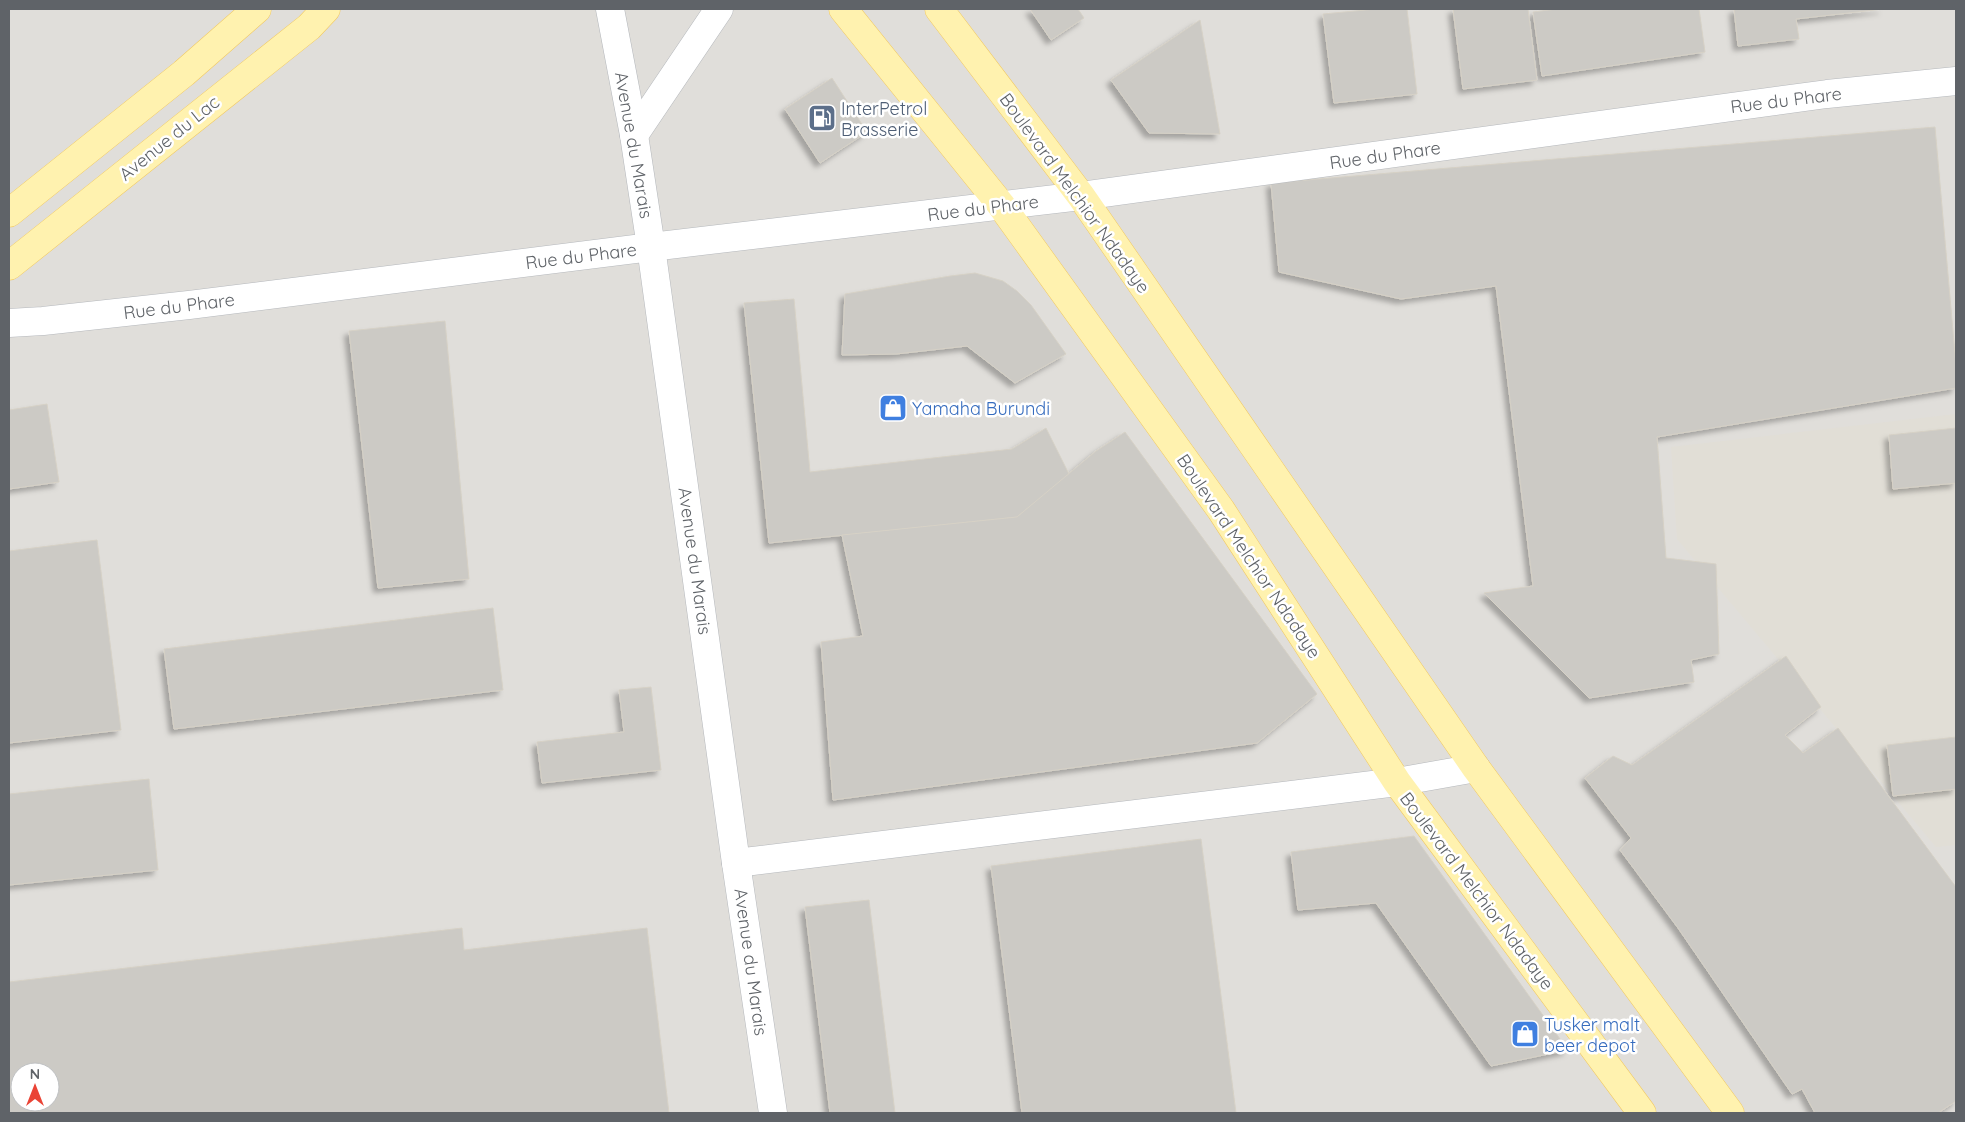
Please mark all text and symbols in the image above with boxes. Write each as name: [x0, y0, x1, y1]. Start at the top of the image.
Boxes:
street label: Avenue du Marais: [610, 70, 658, 220]
street label: Rue du Phare: [1729, 82, 1843, 118]
street label: Boulevard Melchior Ndadaye: [995, 88, 1155, 298]
street label: Avenue du Lac: [114, 90, 224, 186]
place label: InterPetrol Brasserie: [841, 97, 927, 141]
fuel station icon: InterPetrol Brasserie: [807, 103, 837, 133]
street label: Rue du Phare: [1328, 136, 1442, 174]
street label: Rue du Phare: [926, 190, 1040, 226]
street label: Rue du Phare: [524, 238, 638, 274]
street label: Rue du Phare: [122, 288, 236, 324]
shop icon: Yamaha Burundi: [878, 393, 908, 423]
place label: Yamaha Burundi: [912, 397, 1050, 420]
street label: Boulevard Melchior Ndadaye: [1172, 449, 1326, 663]
street label: Avenue du Marais: [673, 486, 717, 636]
street label: Boulevard Melchior Ndadaye: [1395, 788, 1559, 994]
street label: Avenue du Marais: [729, 887, 773, 1037]
place label: Tusker malt beer depot: [1544, 1013, 1640, 1057]
shop icon: Tusker malt beer depot: [1510, 1019, 1540, 1049]
north arrow: [10, 1062, 60, 1112]
text: N: [30, 1065, 40, 1083]

